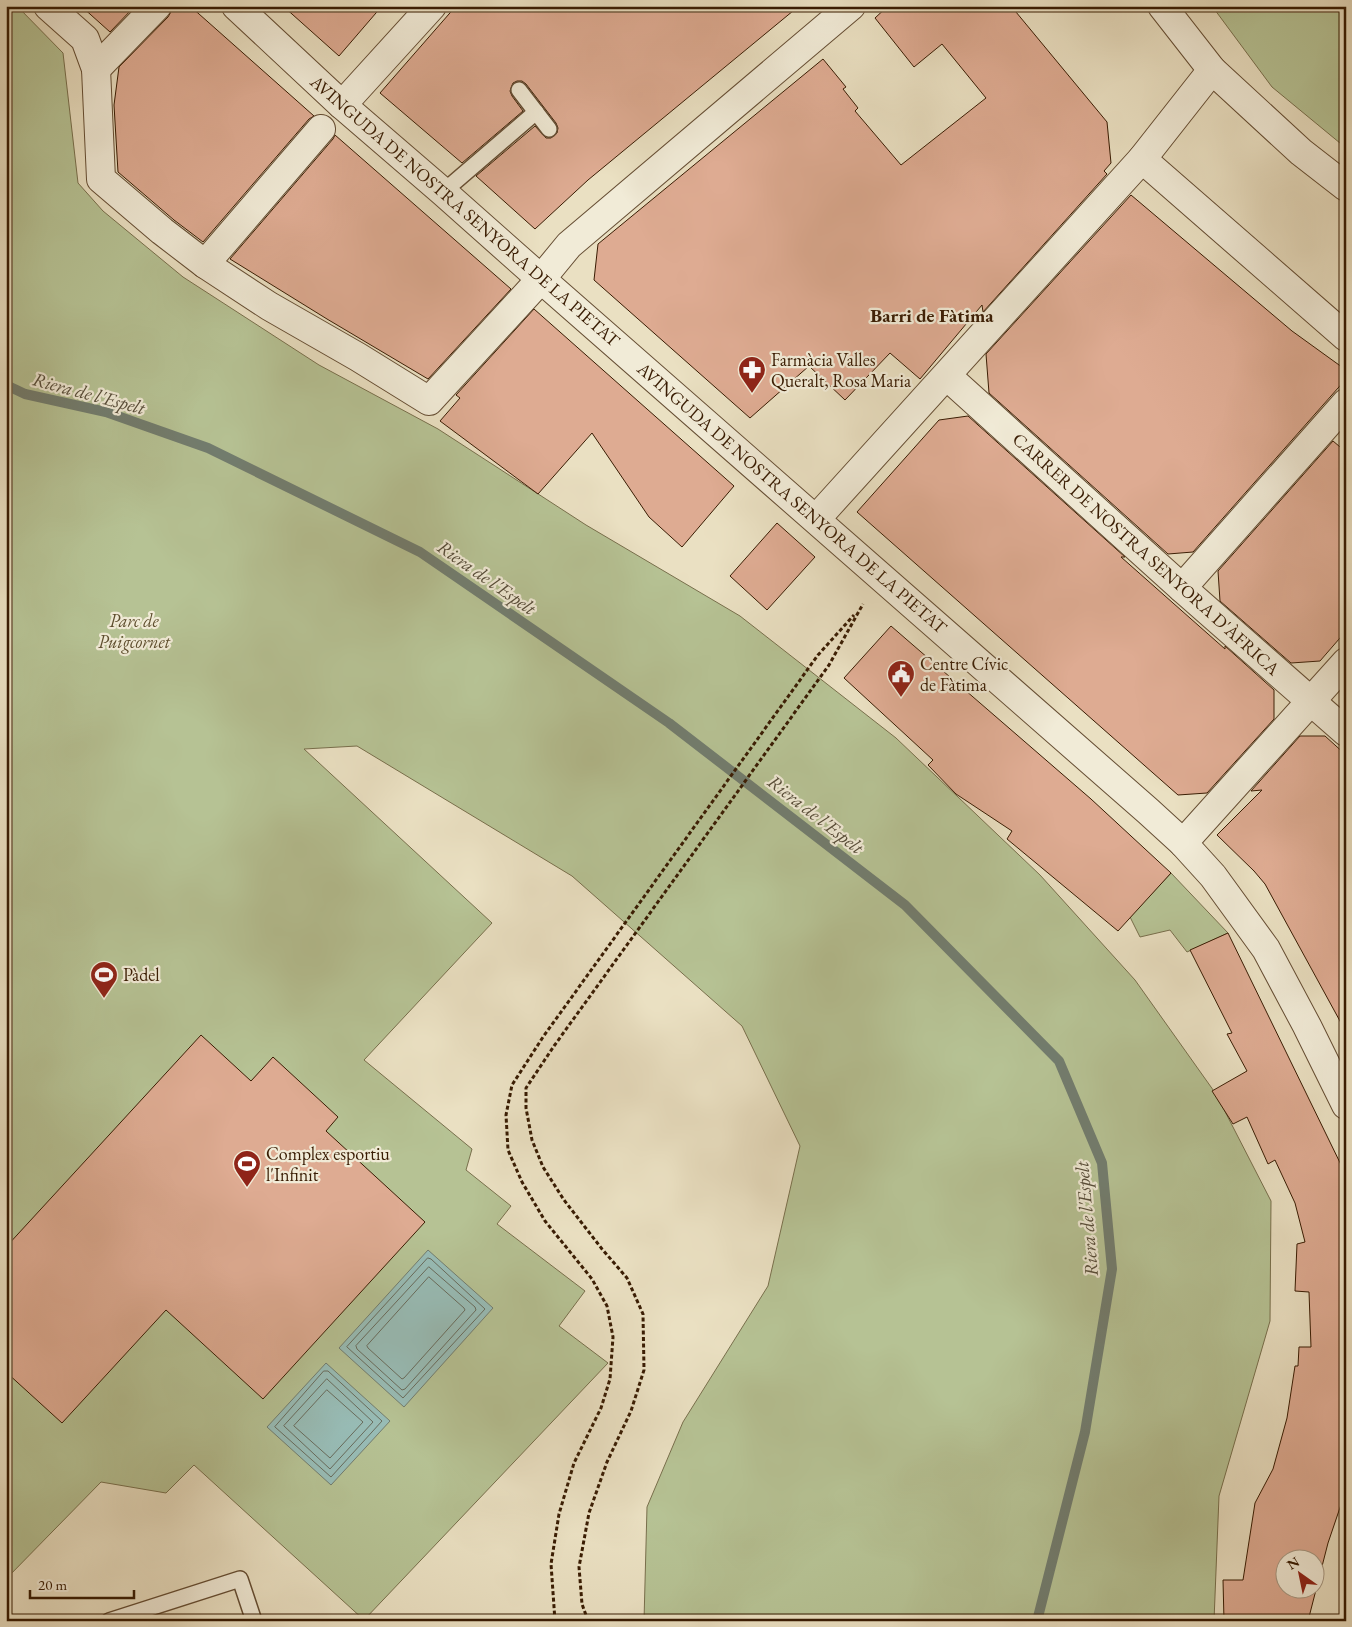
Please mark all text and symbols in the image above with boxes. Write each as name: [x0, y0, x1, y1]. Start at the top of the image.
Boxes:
street label: AVINGUDA DE NOSTRA SENYORA DE LA PIETAT: [305, 69, 626, 352]
district label: Barri de Fàtima: [870, 303, 994, 328]
place label: Farmàcia Valles Queralt, Rosa Maria: [771, 348, 912, 392]
pharmacy icon: Farmàcia Valles Queralt, Rosa Maria: [737, 355, 767, 394]
street label: AVINGUDA DE NOSTRA SENYORA DE LA PIETAT: [632, 356, 953, 639]
water label: Riera de l'Espelt: [30, 367, 149, 421]
street label: CARRER DE NOSTRA SENYORA D'ÀFRICA: [1008, 427, 1285, 680]
water label: Riera de l'Espelt: [432, 534, 542, 622]
park label: Parc de Puigcornet: [98, 609, 171, 654]
place label: Centre Cívic de Fàtima: [920, 652, 1008, 696]
public building icon: Centre Cívic de Fàtima: [886, 659, 916, 698]
water label: Riera de l'Espelt: [763, 769, 870, 861]
sports icon: Pàdel: [89, 960, 119, 999]
place label: Pàdel: [123, 963, 160, 986]
place label: Complex esportiu l'Infinit: [266, 1142, 390, 1186]
sports icon: Complex esportiu l'Infinit: [232, 1149, 262, 1188]
water label: Riera de l'Espelt: [1069, 1159, 1104, 1277]
north arrow: [1274, 1550, 1324, 1600]
text: N: [1283, 1552, 1303, 1574]
scale bar: [30, 1567, 134, 1599]
text: 20 m: [38, 1575, 67, 1594]

